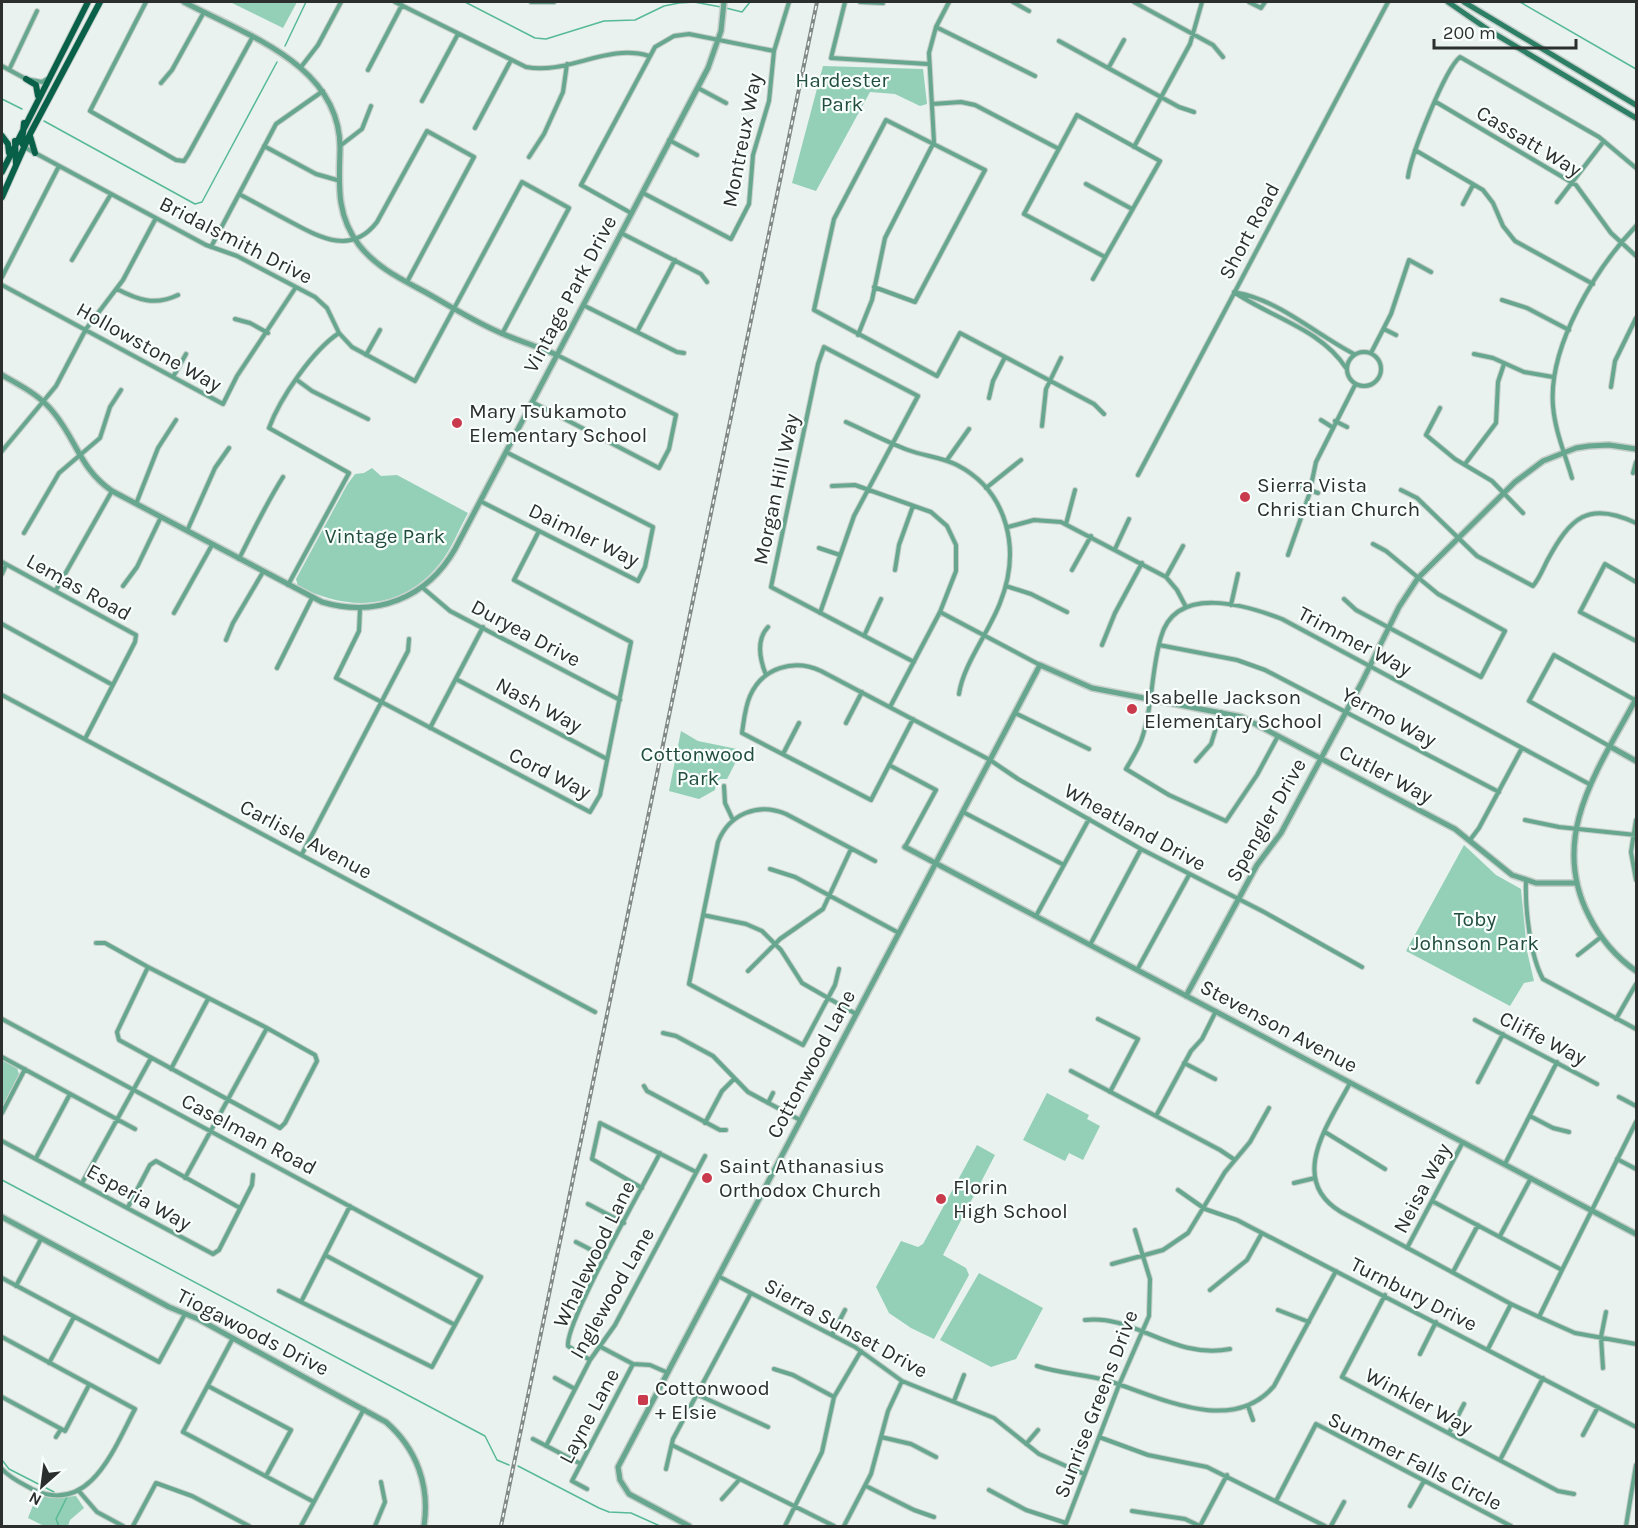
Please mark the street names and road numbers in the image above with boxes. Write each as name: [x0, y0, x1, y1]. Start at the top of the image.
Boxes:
street label: Montreux Way: [717, 71, 767, 209]
street label: Cassatt Way: [1472, 100, 1586, 182]
street label: Short Road: [1214, 179, 1284, 283]
street label: Bridalsmith Drive: [156, 191, 316, 289]
street label: Vintage Park Drive: [518, 211, 622, 377]
street label: Hollowstone Way: [72, 297, 226, 397]
street label: Morgan Hill Way: [748, 411, 804, 567]
street label: Daimler Way: [525, 498, 643, 572]
street label: Lemas Road: [22, 548, 136, 626]
street label: Duryea Drive: [467, 594, 585, 672]
street label: Trimmer Way: [1294, 601, 1416, 681]
street label: Nash Way: [492, 672, 586, 738]
street label: Yermo Way: [1337, 682, 1441, 752]
street label: Cutler Way: [1335, 739, 1437, 809]
street label: Cord Way: [505, 742, 595, 804]
street label: Spengler Drive: [1221, 754, 1311, 886]
street label: Wheatland Drive: [1060, 778, 1210, 876]
street label: Carlisle Avenue: [236, 794, 376, 884]
street label: Stevenson Avenue: [1196, 974, 1362, 1078]
street label: Cottonwood Lane: [762, 986, 860, 1142]
street label: Cliffe Way: [1495, 1006, 1591, 1070]
street label: Caselman Road: [177, 1088, 321, 1180]
street label: Neisa Way: [1388, 1139, 1456, 1237]
street label: Esperia Way: [83, 1158, 196, 1236]
street label: Whalewood Lane: [548, 1177, 640, 1331]
street label: Inglewood Lane: [565, 1223, 659, 1363]
street label: Turnbury Drive: [1347, 1252, 1481, 1336]
street label: Sierra Sunset Drive: [760, 1273, 932, 1383]
street label: Tiogawoods Drive: [173, 1283, 333, 1381]
street label: Sunrise Greens Drive: [1049, 1307, 1143, 1501]
street label: Winkler Way: [1361, 1363, 1477, 1439]
street label: Layne Lane: [554, 1364, 624, 1468]
street label: Summer Falls Circle: [1324, 1407, 1506, 1515]

